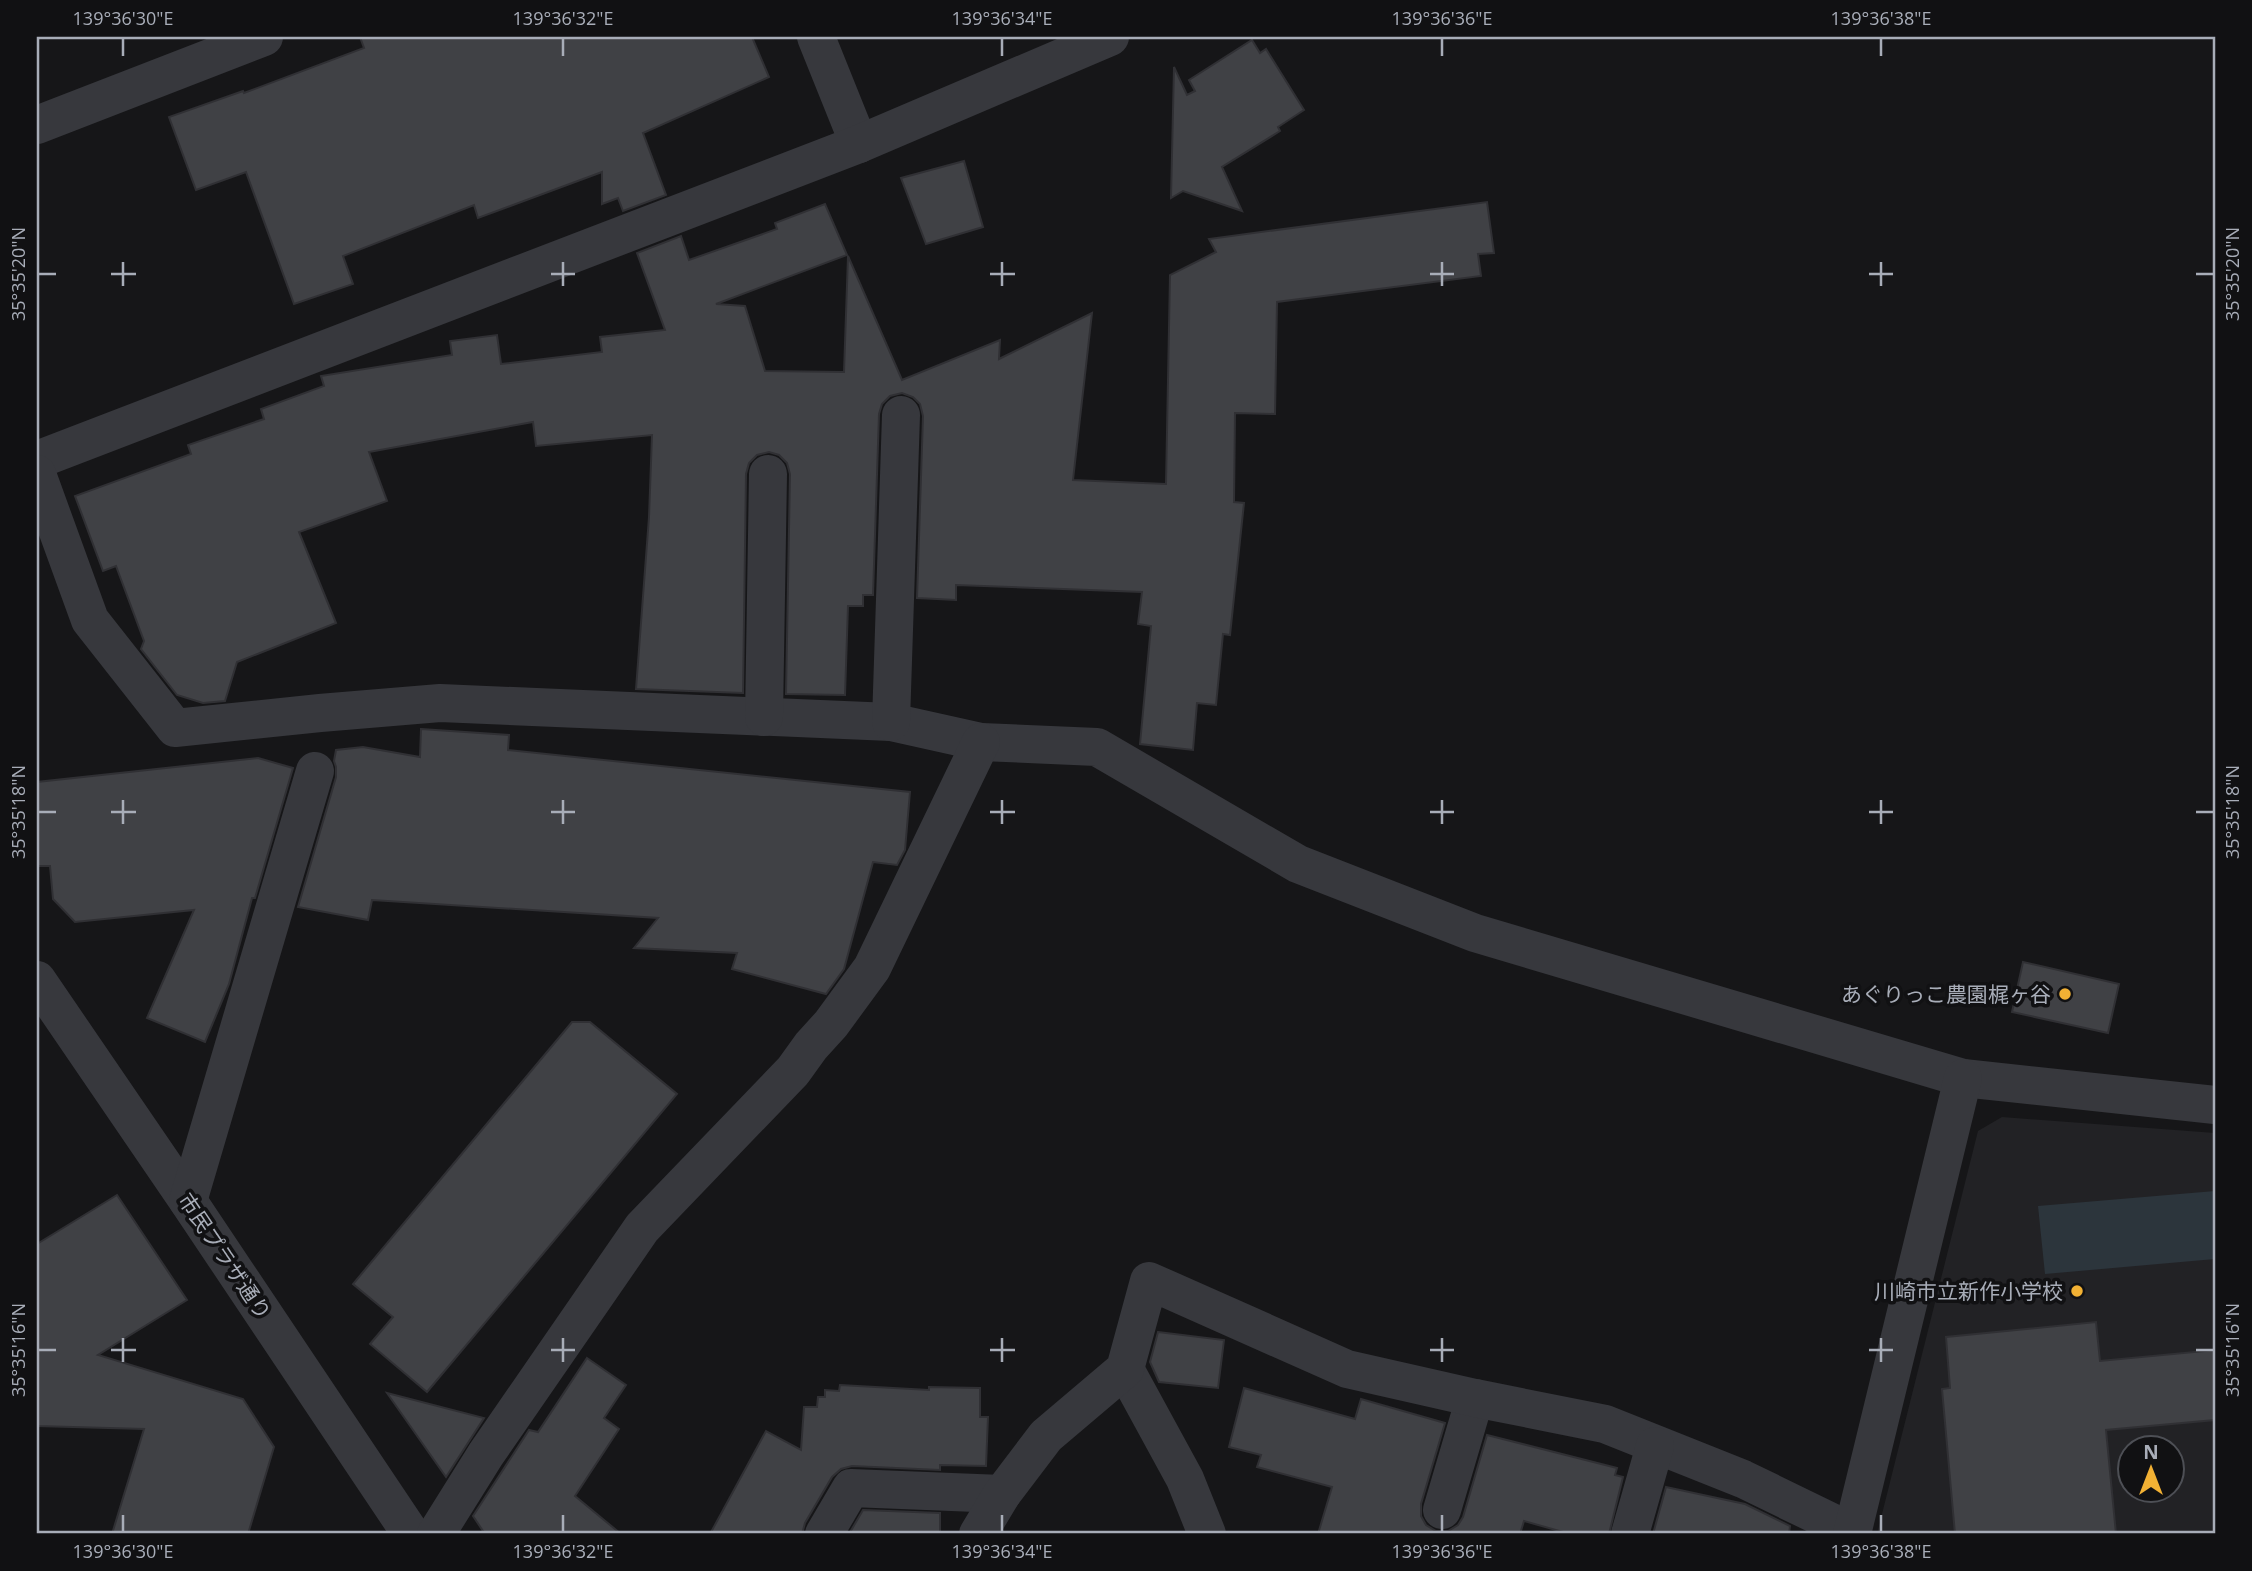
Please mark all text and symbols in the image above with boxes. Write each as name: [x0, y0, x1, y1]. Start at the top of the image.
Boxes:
text: 139°36'30"E: [73, 6, 173, 30]
text: 139°36'32"E: [513, 6, 613, 30]
text: 139°36'34"E: [952, 6, 1052, 30]
text: 139°36'36"E: [1392, 6, 1492, 30]
text: 139°36'38"E: [1831, 6, 1931, 30]
text: 35°35'20"N: [6, 227, 30, 321]
text: 35°35'20"N: [2220, 227, 2244, 321]
text: 35°35'18"N: [6, 765, 30, 859]
text: 35°35'18"N: [2220, 765, 2244, 859]
place label: あぐりっこ農園梶ヶ谷: [1841, 980, 2051, 1008]
marker: あぐりっこ農園梶ヶ谷: [2057, 986, 2073, 1002]
street label: 市民プラザ通り: [172, 1187, 278, 1325]
place label: 川崎市立新作小学校: [1874, 1277, 2063, 1305]
marker: 川崎市立新作小学校: [2069, 1283, 2085, 1299]
text: 35°35'16"N: [6, 1303, 30, 1397]
text: 35°35'16"N: [2220, 1303, 2244, 1397]
north arrow: [2116, 1434, 2186, 1504]
text: N: [2143, 1439, 2159, 1465]
text: 139°36'30"E: [73, 1539, 173, 1563]
text: 139°36'32"E: [513, 1539, 613, 1563]
text: 139°36'34"E: [952, 1539, 1052, 1563]
text: 139°36'36"E: [1392, 1539, 1492, 1563]
text: 139°36'38"E: [1831, 1539, 1931, 1563]

